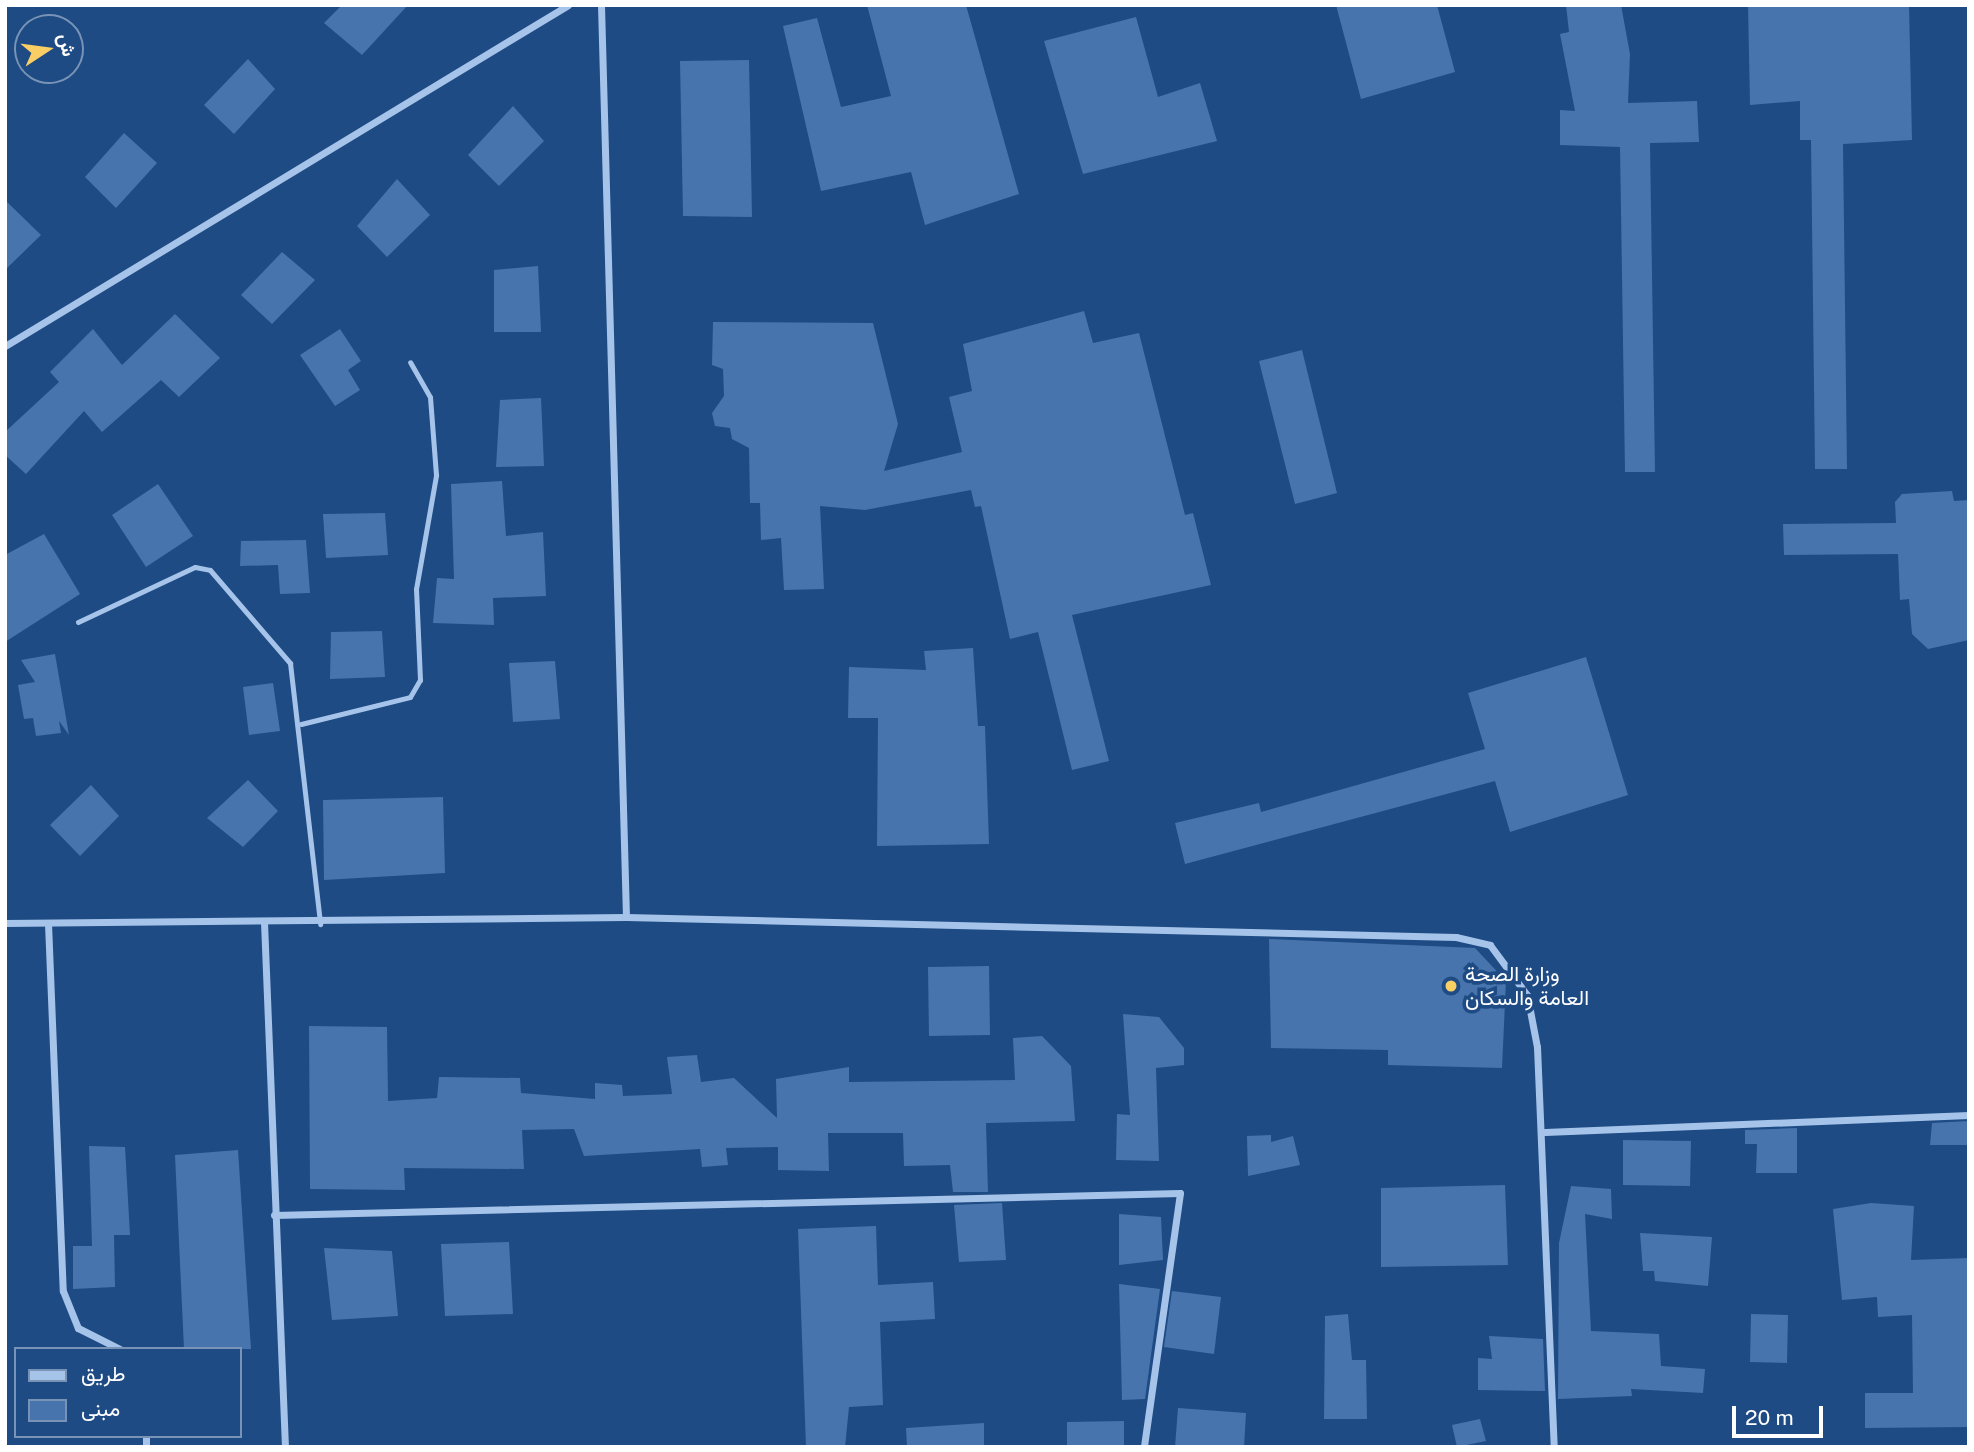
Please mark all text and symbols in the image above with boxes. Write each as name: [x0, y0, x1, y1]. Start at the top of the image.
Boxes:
north arrow: [14, 14, 84, 84]
text: ش: [54, 31, 81, 58]
place label: وزارة الصحة العامة والسكان: [1465, 961, 1589, 1011]
marker: وزارة الصحة العامة والسكان: [1443, 978, 1459, 994]
legend: [14, 1347, 242, 1438]
text: طريق: [81, 1361, 126, 1386]
scale bar: [1736, 1392, 1827, 1436]
text: مبنى: [81, 1396, 120, 1421]
text: 20 m: [1745, 1405, 1794, 1430]

